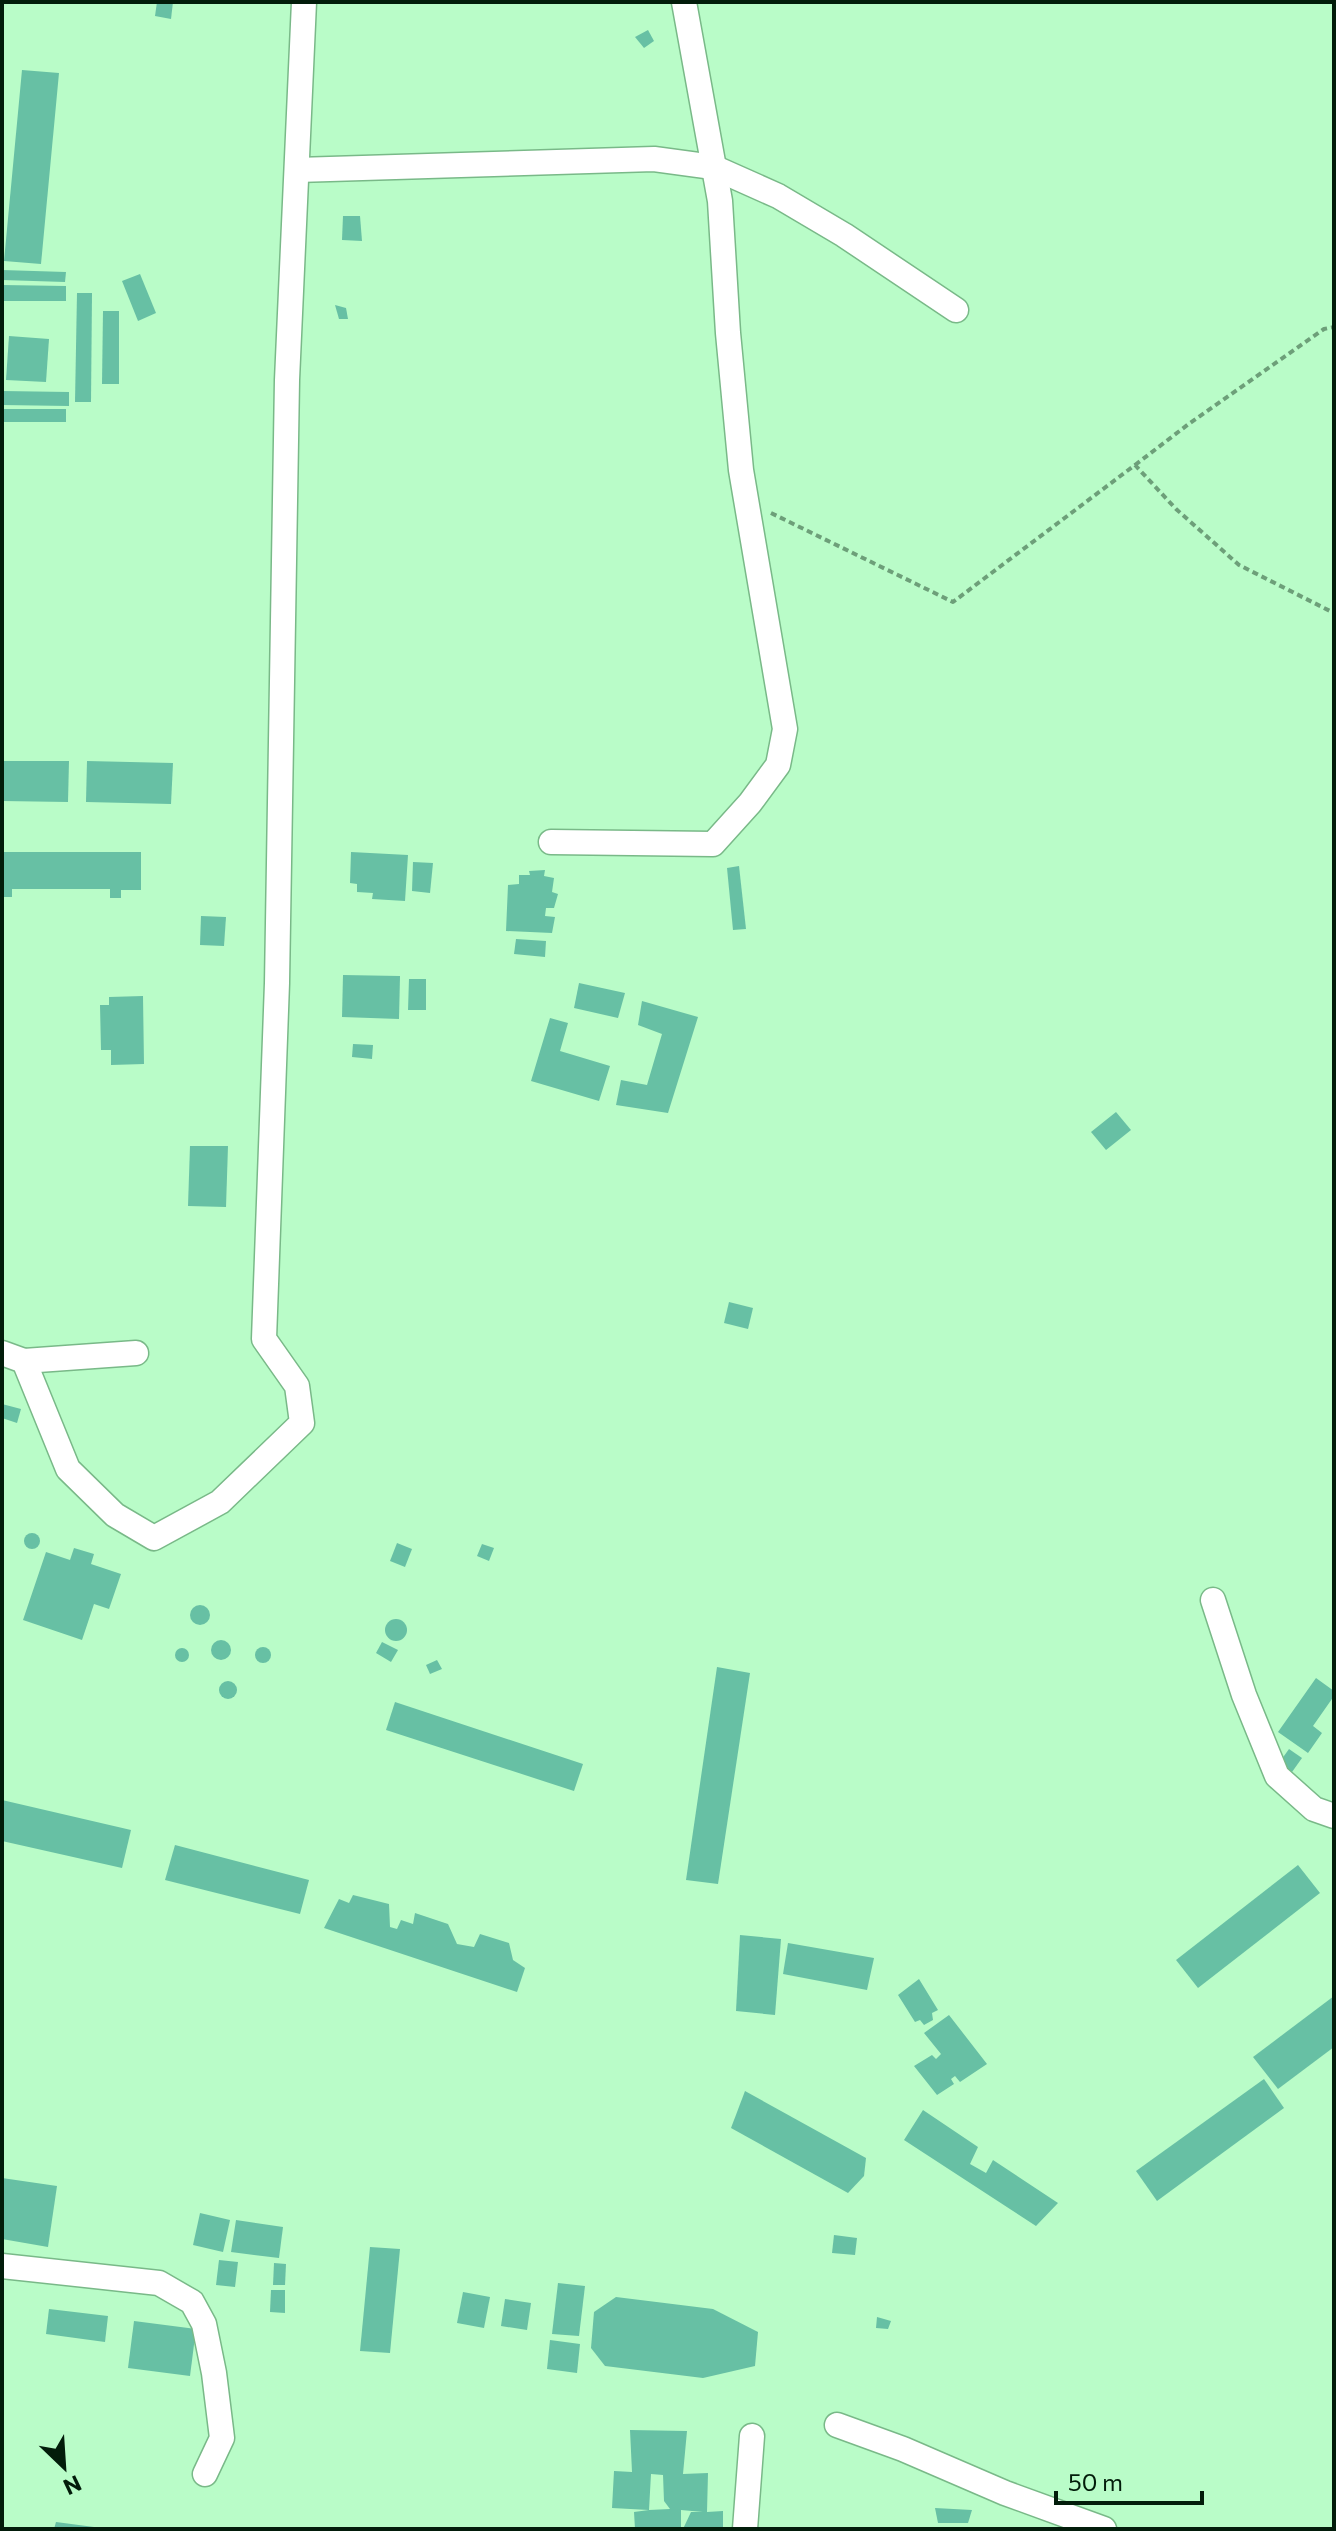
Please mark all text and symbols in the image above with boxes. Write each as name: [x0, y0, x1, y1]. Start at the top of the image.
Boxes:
north arrow: [24, 2427, 104, 2507]
scale bar: [1056, 2455, 1202, 2505]
text: 50 m: [1068, 2467, 1123, 2496]
text: N: [59, 2470, 86, 2501]

